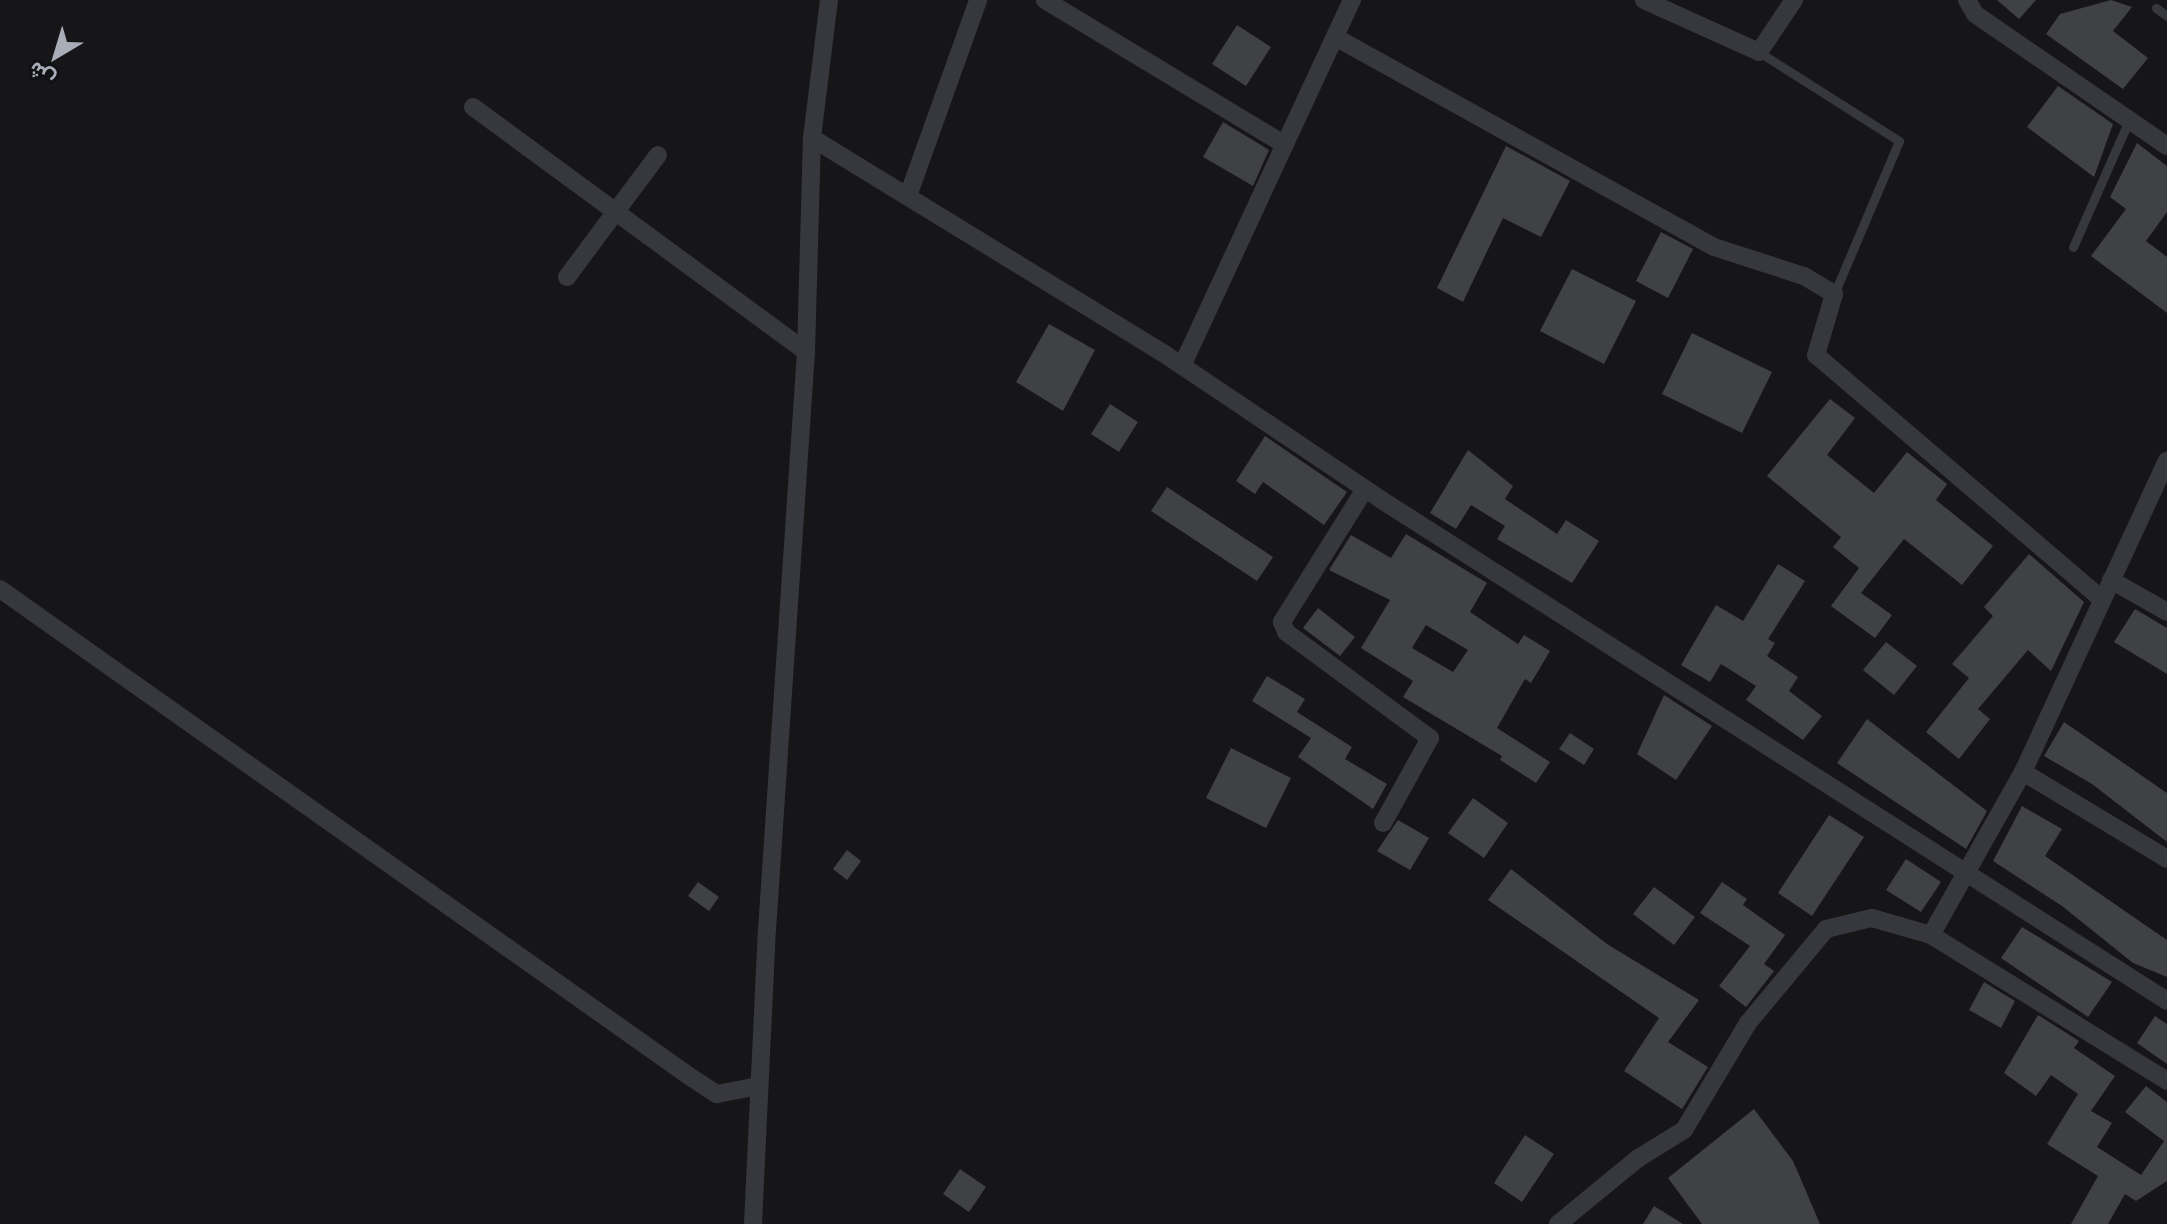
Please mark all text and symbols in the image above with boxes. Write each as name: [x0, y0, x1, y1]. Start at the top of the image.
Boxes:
north arrow: [16, 16, 96, 96]
text: ش: [22, 56, 60, 94]

